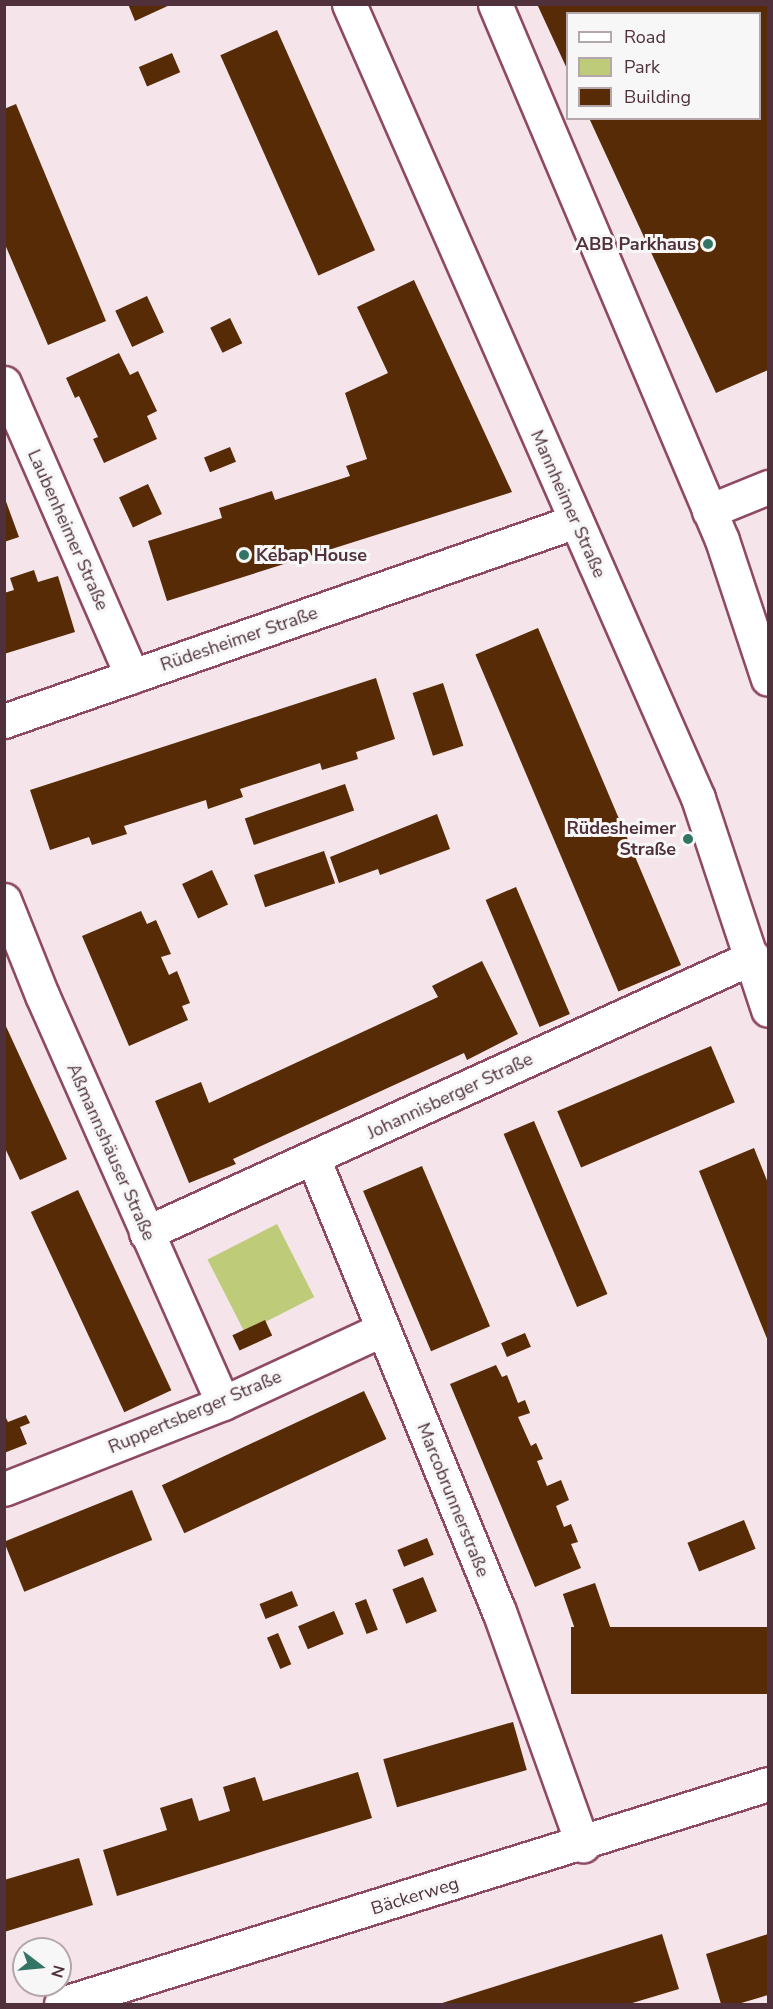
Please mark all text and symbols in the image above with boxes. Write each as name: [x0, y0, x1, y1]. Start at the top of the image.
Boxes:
legend: [566, 12, 761, 120]
text: Road: [624, 25, 666, 49]
text: Park: [624, 55, 660, 79]
text: Building: [624, 85, 691, 109]
place label: ABB Parkhaus: [576, 233, 696, 255]
marker: ABB Parkhaus: [701, 237, 715, 251]
street label: Mannheimer Straße: [526, 427, 610, 581]
street label: Laubenheimer Straße: [23, 446, 113, 614]
place label: Kebap House: [256, 544, 367, 566]
marker: Kebap House: [237, 548, 251, 562]
street label: Rüdesheimer Straße: [158, 602, 320, 676]
place label: Rüdesheimer Straße: [566, 818, 676, 860]
marker: Rüdesheimer Straße: [681, 832, 695, 846]
street label: Johannisberger Straße: [364, 1048, 536, 1144]
street label: Aßmannshäuser Straße: [62, 1060, 160, 1244]
street label: Ruppertsberger Straße: [105, 1366, 285, 1458]
street label: Marcobrunnerstraße: [412, 1420, 494, 1580]
street label: Bäckerweg: [369, 1872, 461, 1920]
north arrow: [12, 1937, 72, 1997]
text: N: [45, 1963, 70, 1980]

